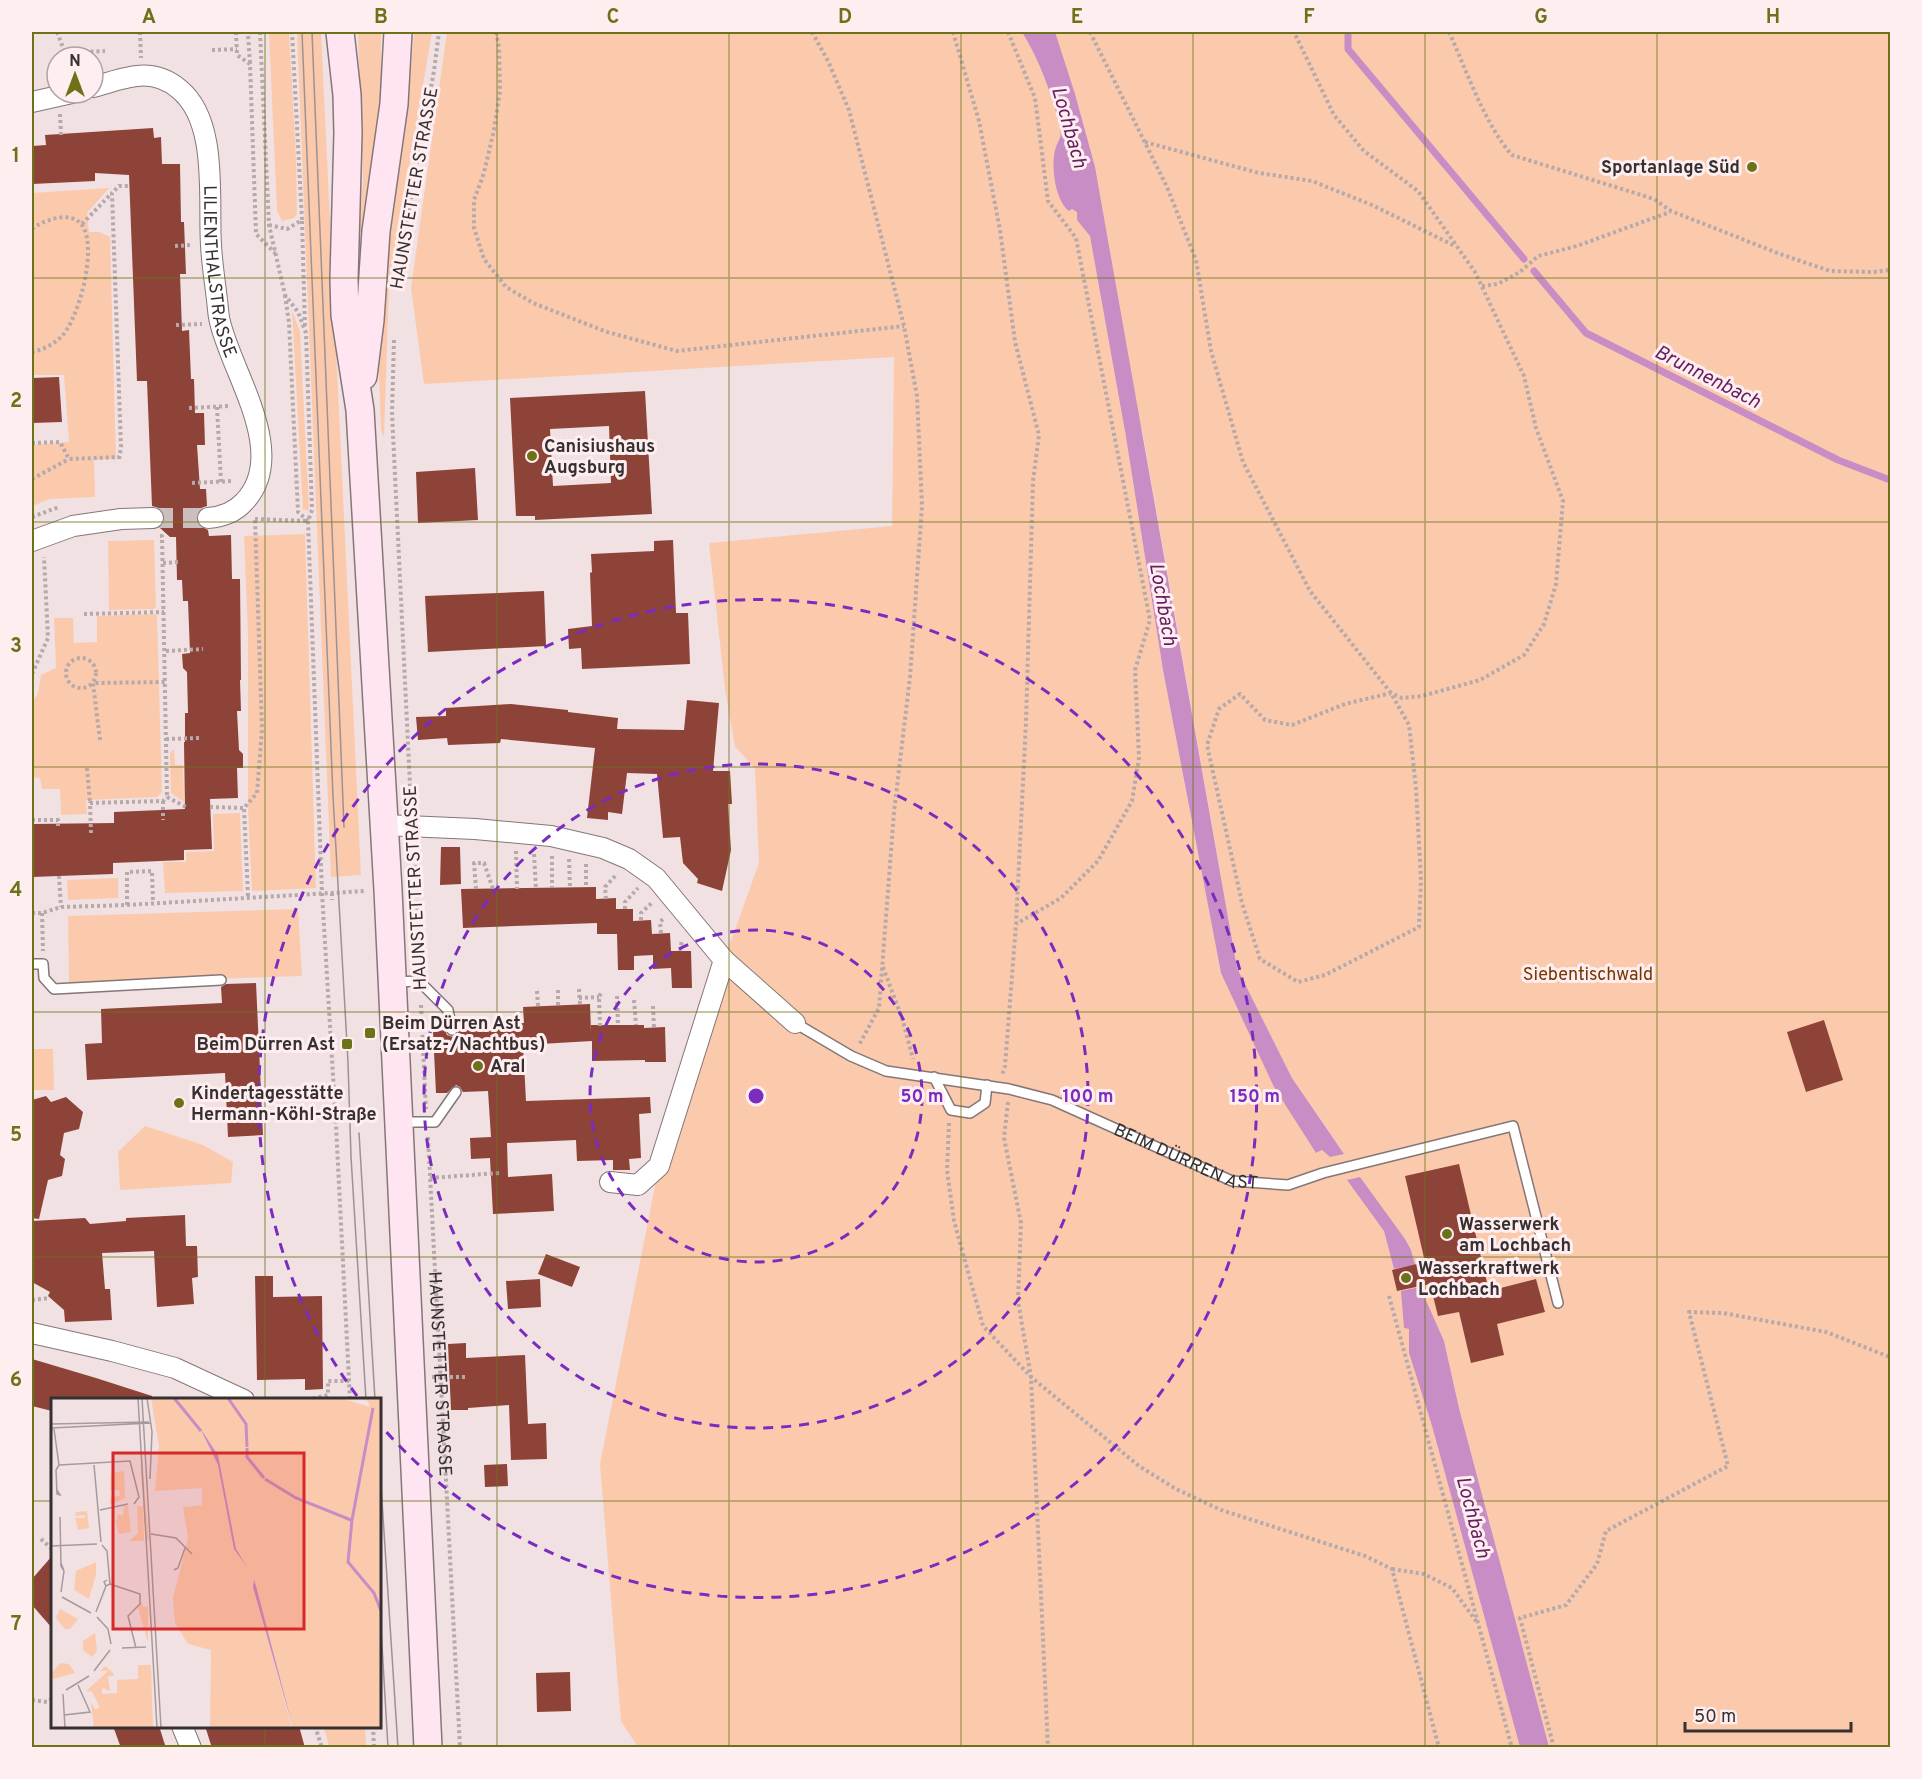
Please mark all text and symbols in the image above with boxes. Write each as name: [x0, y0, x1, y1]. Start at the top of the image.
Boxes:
text: A: [142, 5, 156, 31]
text: B: [374, 5, 388, 31]
text: C: [607, 5, 619, 31]
text: D: [838, 5, 852, 31]
text: E: [1071, 5, 1083, 31]
text: F: [1303, 5, 1315, 31]
text: G: [1534, 5, 1548, 31]
text: H: [1766, 5, 1780, 31]
north arrow: [45, 45, 105, 105]
text: N: [69, 52, 81, 72]
water label: Lochbach: [1044, 84, 1092, 172]
street label: HAUNSTETTER STRASSE: [386, 85, 445, 291]
text: 1: [12, 144, 20, 170]
place label: Sportanlage Süd: [1601, 157, 1740, 180]
marker: Sportanlage Süd: [1745, 160, 1759, 174]
street label: LILIENTHALSTRASSE: [197, 185, 241, 362]
water label: Brunnenbach: [1649, 340, 1765, 416]
text: 2: [10, 389, 22, 415]
place label: Canisiushaus Augsburg: [544, 436, 655, 480]
marker: Canisiushaus Augsburg: [525, 449, 539, 463]
water label: Lochbach: [1142, 561, 1182, 648]
text: 3: [10, 634, 22, 660]
street label: HAUNSTETTER STRASSE: [400, 785, 433, 991]
text: 4: [10, 878, 22, 904]
park label: Siebentischwald: [1523, 964, 1653, 987]
place label: Beim Dürren Ast (Ersatz-/Nachtbus): [382, 1013, 545, 1057]
marker: Beim Dürren Ast (Ersatz-/Nachtbus): [363, 1026, 377, 1040]
place label: Beim Dürren Ast: [196, 1034, 335, 1057]
marker: Beim Dürren Ast: [340, 1037, 354, 1051]
place label: Aral: [490, 1056, 525, 1079]
marker: Aral: [471, 1059, 485, 1073]
place label: Kindertagesstätte Hermann-Köhl-Straße: [191, 1083, 376, 1127]
centre of rings: [746, 1086, 766, 1106]
text: 50 m: [900, 1086, 944, 1109]
text: 100 m: [1062, 1086, 1114, 1109]
text: 150 m: [1230, 1086, 1280, 1109]
marker: Kindertagesstätte Hermann-Köhl-Straße: [172, 1096, 186, 1110]
street label: BEIM DÜRREN AST: [1110, 1119, 1259, 1196]
text: 5: [10, 1123, 22, 1149]
place label: Wasserwerk am Lochbach: [1459, 1214, 1571, 1258]
marker: Wasserwerk am Lochbach: [1440, 1227, 1454, 1241]
place label: Wasserkraftwerk Lochbach: [1418, 1258, 1560, 1302]
street label: HAUNSTETTER STRASSE: [422, 1271, 456, 1477]
marker: Wasserkraftwerk Lochbach: [1399, 1271, 1413, 1285]
text: 6: [10, 1368, 22, 1394]
inset map: [51, 1398, 381, 1728]
water label: Lochbach: [1449, 1474, 1495, 1561]
text: 7: [11, 1612, 21, 1638]
scale bar: [1685, 1695, 1852, 1733]
text: 50 m: [1694, 1706, 1736, 1729]

